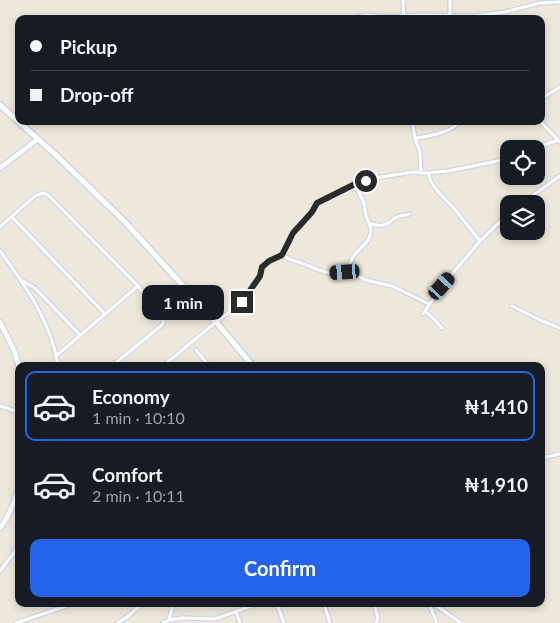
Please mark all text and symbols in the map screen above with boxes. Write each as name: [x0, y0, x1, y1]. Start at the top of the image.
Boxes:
text: Pickup: [60, 35, 117, 58]
text: Drop-off: [60, 83, 134, 106]
map controls: [500, 140, 545, 240]
button: locate: [500, 140, 545, 185]
route start: [355, 170, 377, 192]
button: layers: [500, 195, 545, 240]
car: [329, 263, 360, 281]
car: [426, 270, 457, 302]
callout: 1 min: [142, 284, 224, 320]
route end: [231, 291, 253, 313]
text: 1 min: [163, 293, 203, 312]
icon: car: [32, 384, 77, 429]
text: Economy: [92, 385, 170, 408]
text: ₦1,410: [464, 395, 528, 418]
text: 1 min · 10:10: [92, 408, 185, 427]
icon: car: [32, 462, 77, 507]
text: Comfort: [92, 463, 163, 486]
text: ₦1,910: [464, 473, 528, 496]
text: 2 min · 10:11: [92, 486, 185, 505]
button: Confirm: [30, 539, 530, 597]

